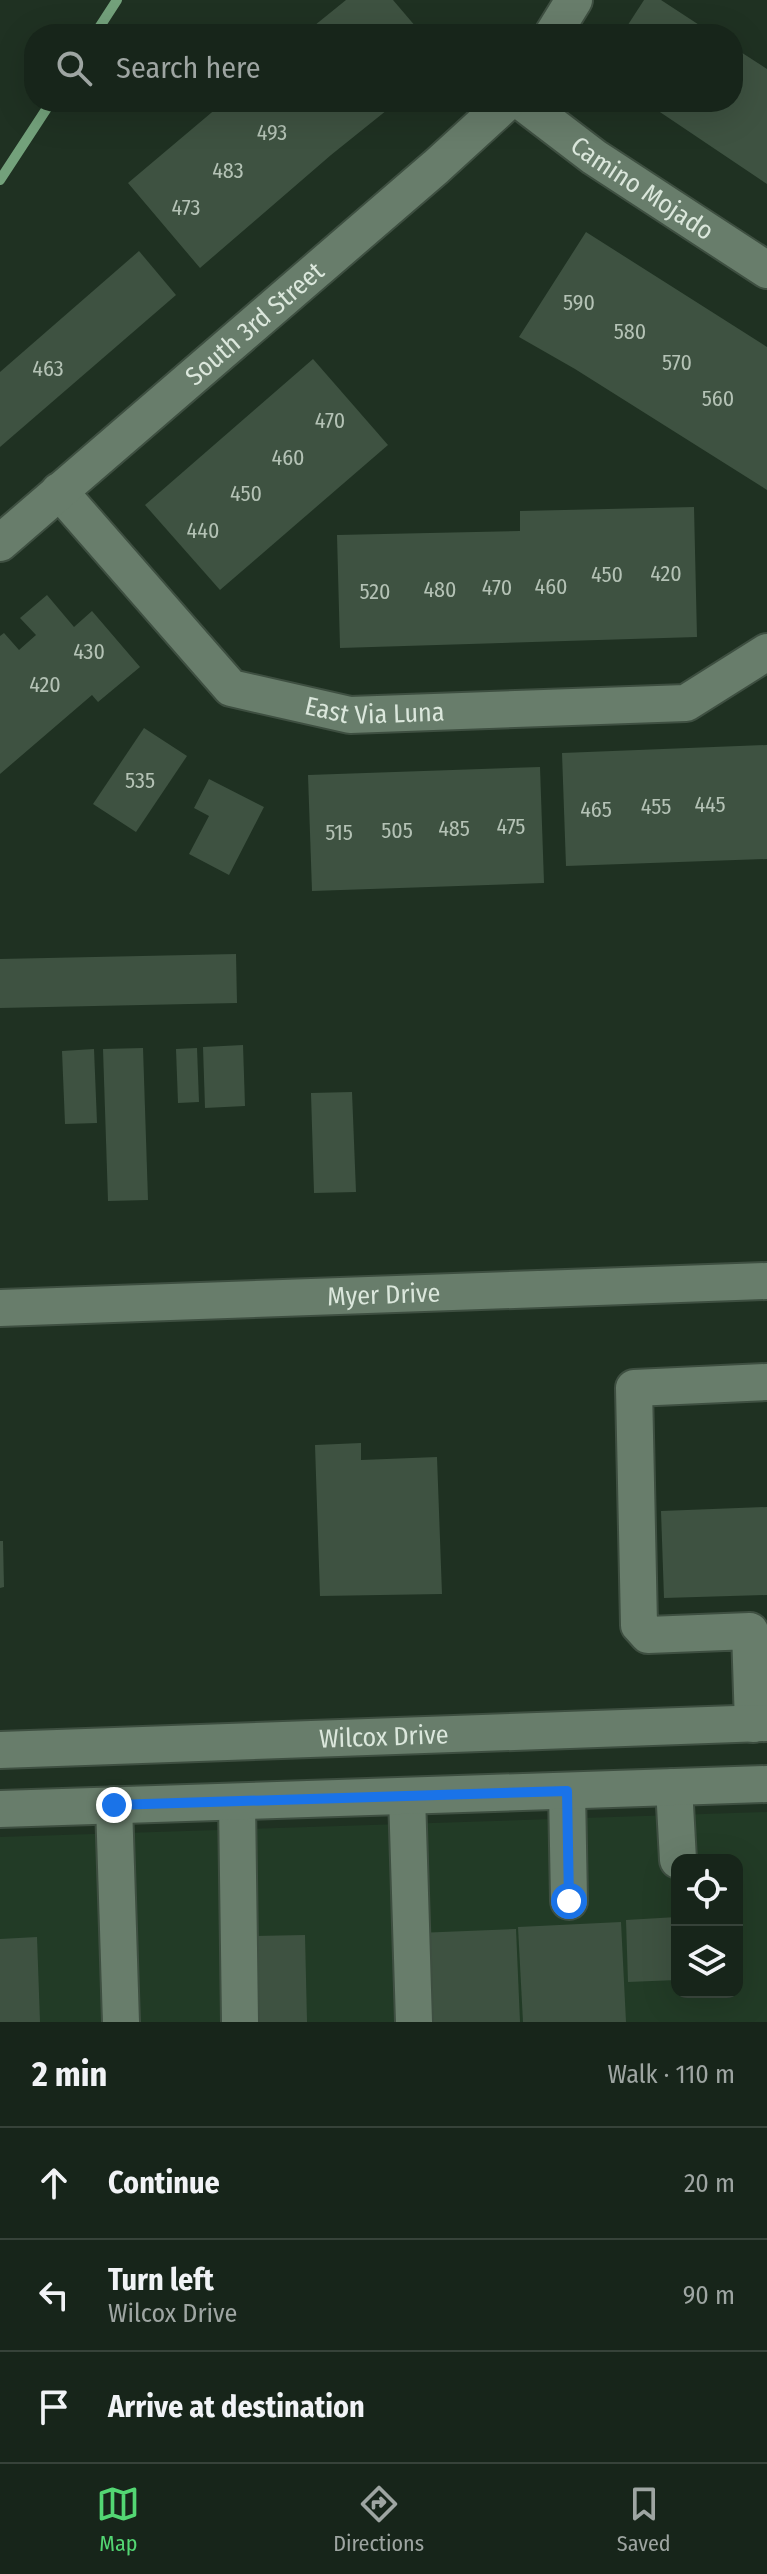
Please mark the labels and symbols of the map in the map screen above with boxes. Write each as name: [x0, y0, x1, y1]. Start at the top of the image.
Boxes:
house number: 493: [257, 119, 287, 146]
street label: Camino Mojado: [565, 129, 720, 246]
house number: 483: [212, 157, 244, 184]
house number: 473: [172, 194, 200, 221]
street label: South 3rd Street: [179, 255, 330, 392]
house number: 590: [563, 289, 595, 316]
house number: 580: [614, 318, 646, 345]
house number: 570: [662, 349, 692, 376]
house number: 463: [32, 355, 64, 382]
house number: 560: [702, 385, 734, 412]
house number: 470: [315, 407, 345, 434]
house number: 460: [271, 444, 305, 471]
house number: 450: [230, 480, 262, 507]
house number: 440: [187, 517, 219, 544]
house number: 420: [650, 560, 682, 587]
house number: 450: [591, 561, 623, 588]
house number: 460: [534, 573, 568, 600]
house number: 470: [482, 574, 512, 601]
house number: 480: [423, 576, 457, 603]
house number: 520: [359, 578, 391, 605]
house number: 430: [73, 638, 105, 665]
house number: 420: [29, 671, 61, 698]
street label: East Via Luna: [302, 690, 445, 731]
house number: 535: [125, 767, 155, 794]
house number: 445: [694, 791, 726, 818]
house number: 455: [641, 793, 671, 820]
house number: 465: [580, 796, 612, 823]
house number: 475: [497, 813, 525, 840]
house number: 485: [438, 815, 470, 842]
house number: 505: [381, 817, 413, 844]
house number: 515: [325, 819, 353, 846]
street label: Myer Drive: [327, 1277, 441, 1312]
street label: Wilcox Drive: [319, 1719, 449, 1754]
route end: [96, 1787, 132, 1823]
route start: [551, 1883, 587, 1919]

